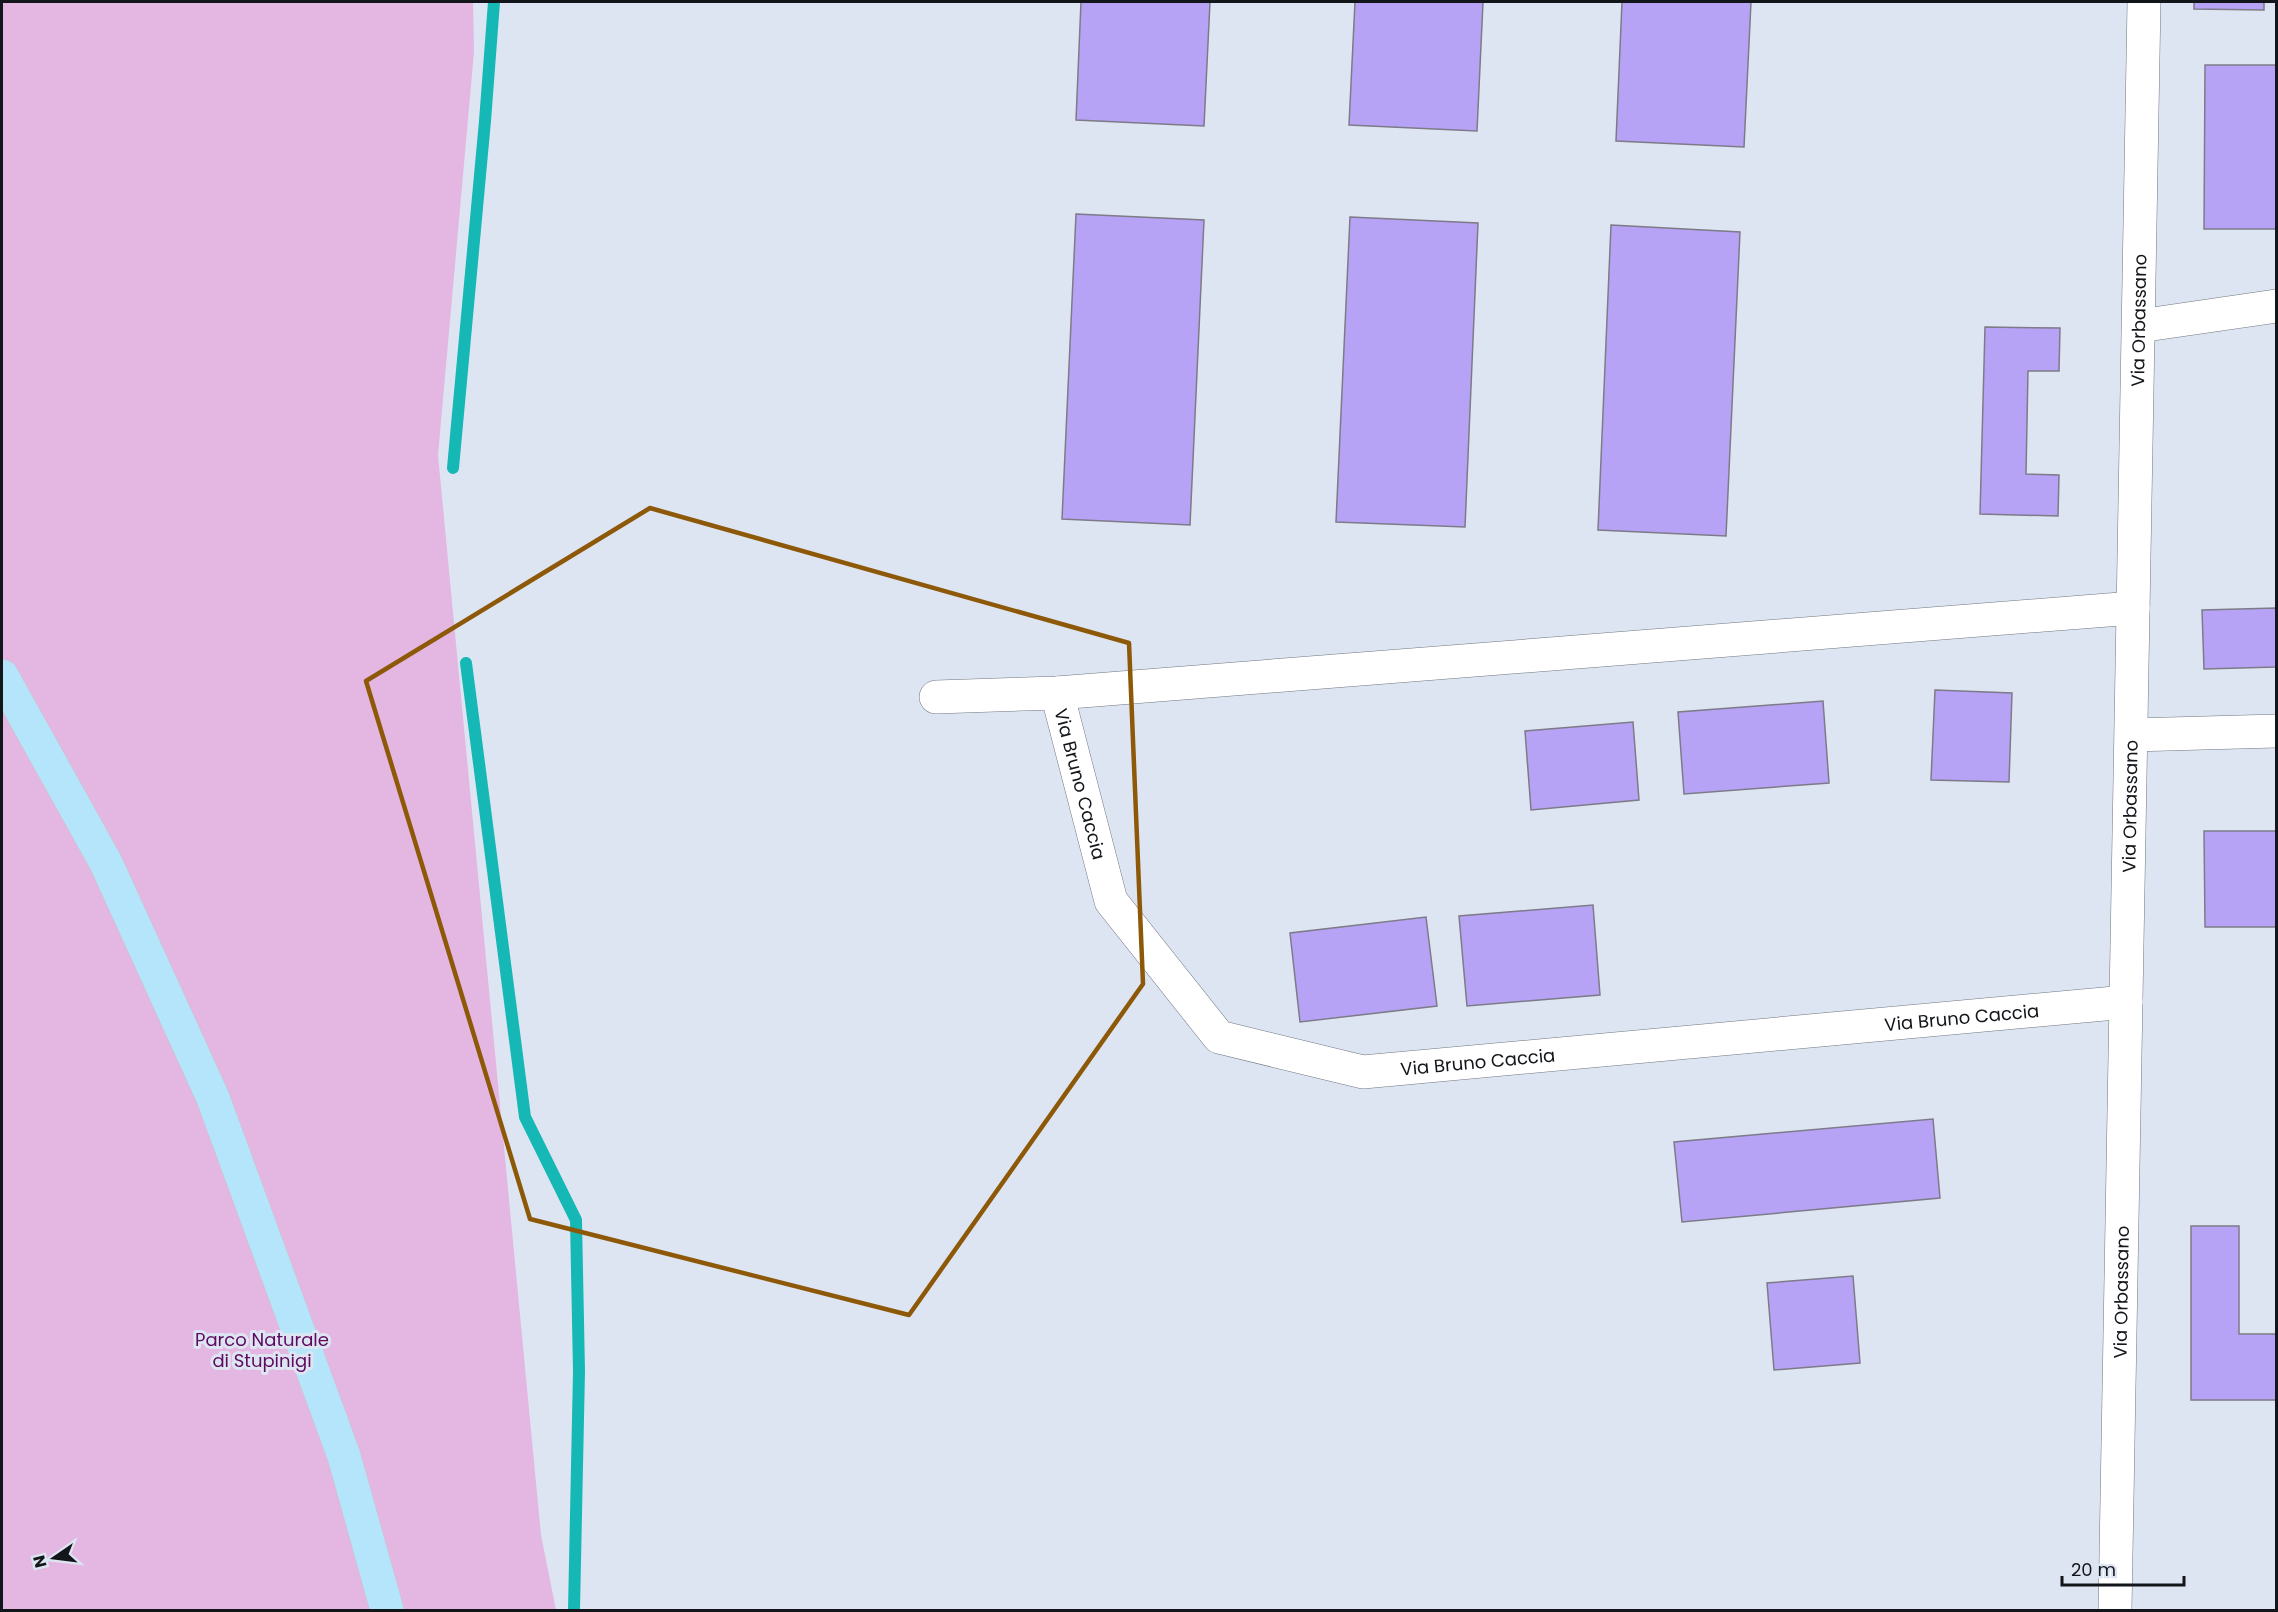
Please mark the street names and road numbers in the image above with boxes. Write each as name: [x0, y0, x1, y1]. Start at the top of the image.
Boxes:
street label: Via Orbassano: [2125, 254, 2152, 387]
street label: Via Bruno Caccia: [1049, 706, 1112, 862]
street label: Via Orbassano: [2116, 739, 2143, 873]
street label: Via Bruno Caccia: [1883, 998, 2040, 1037]
street label: Via Bruno Caccia: [1399, 1042, 1556, 1081]
street label: Via Orbassano: [2107, 1225, 2134, 1359]

